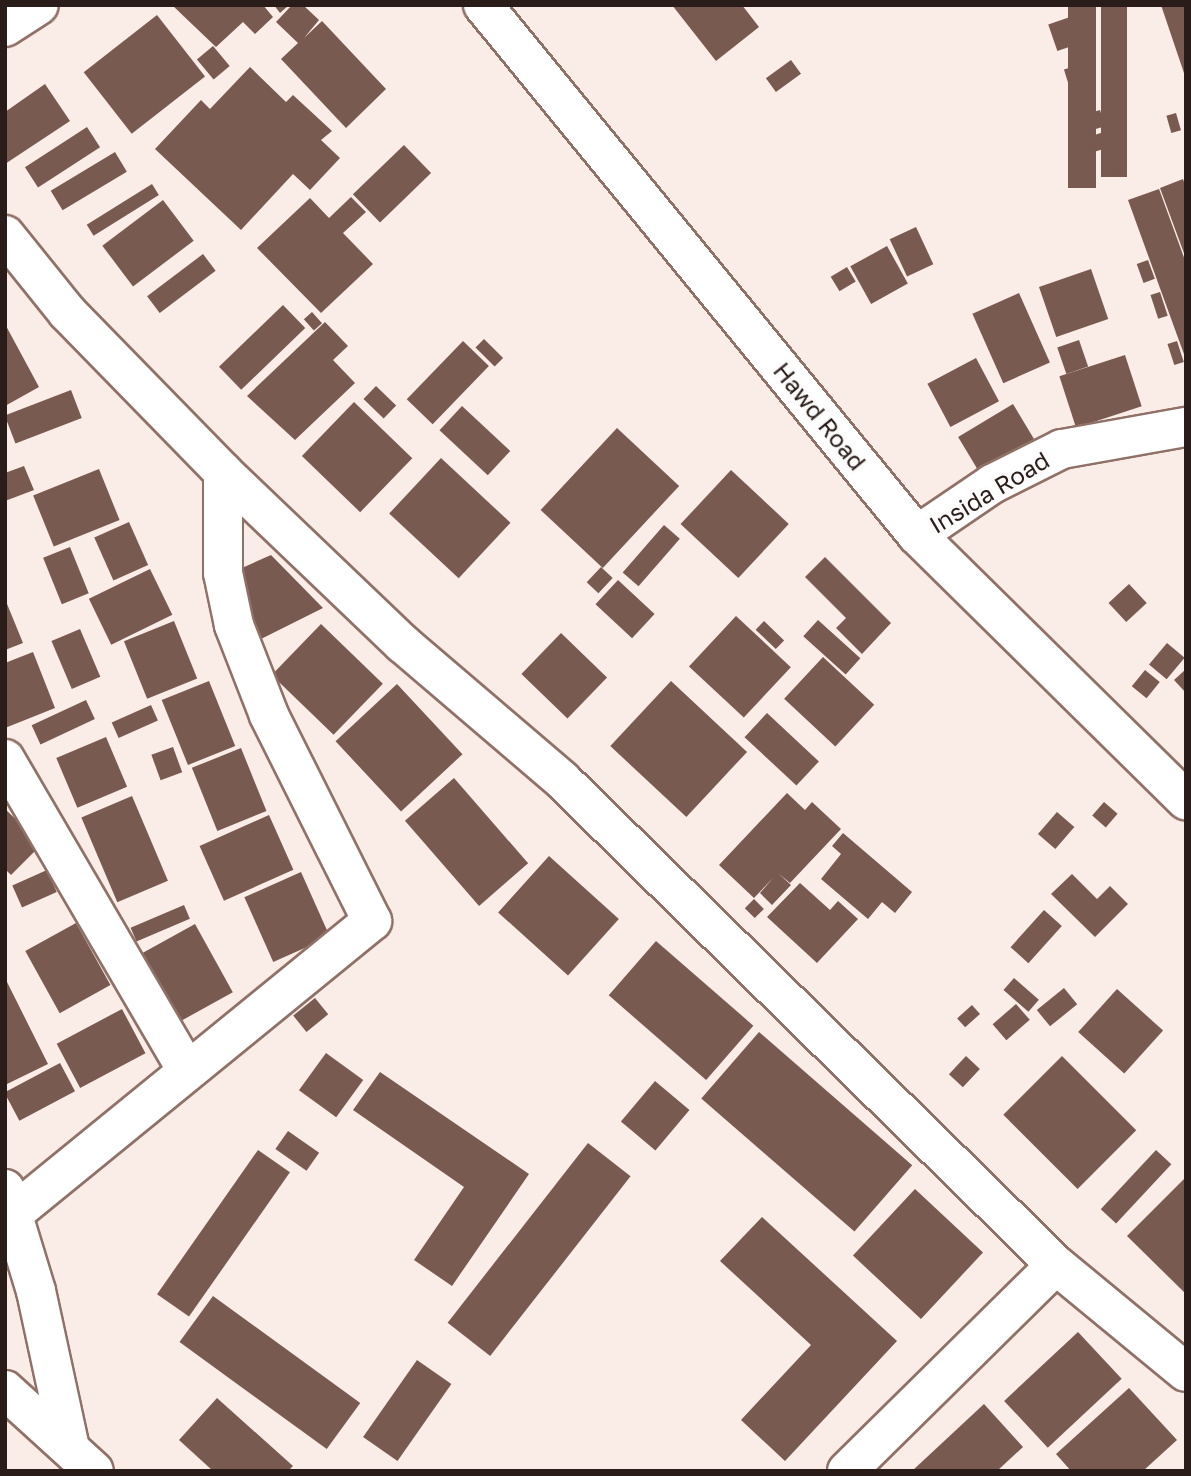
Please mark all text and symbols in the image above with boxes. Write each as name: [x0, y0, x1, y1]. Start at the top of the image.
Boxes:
street label: Hawd Road: [768, 356, 872, 476]
street label: Insida Road: [924, 445, 1054, 539]

